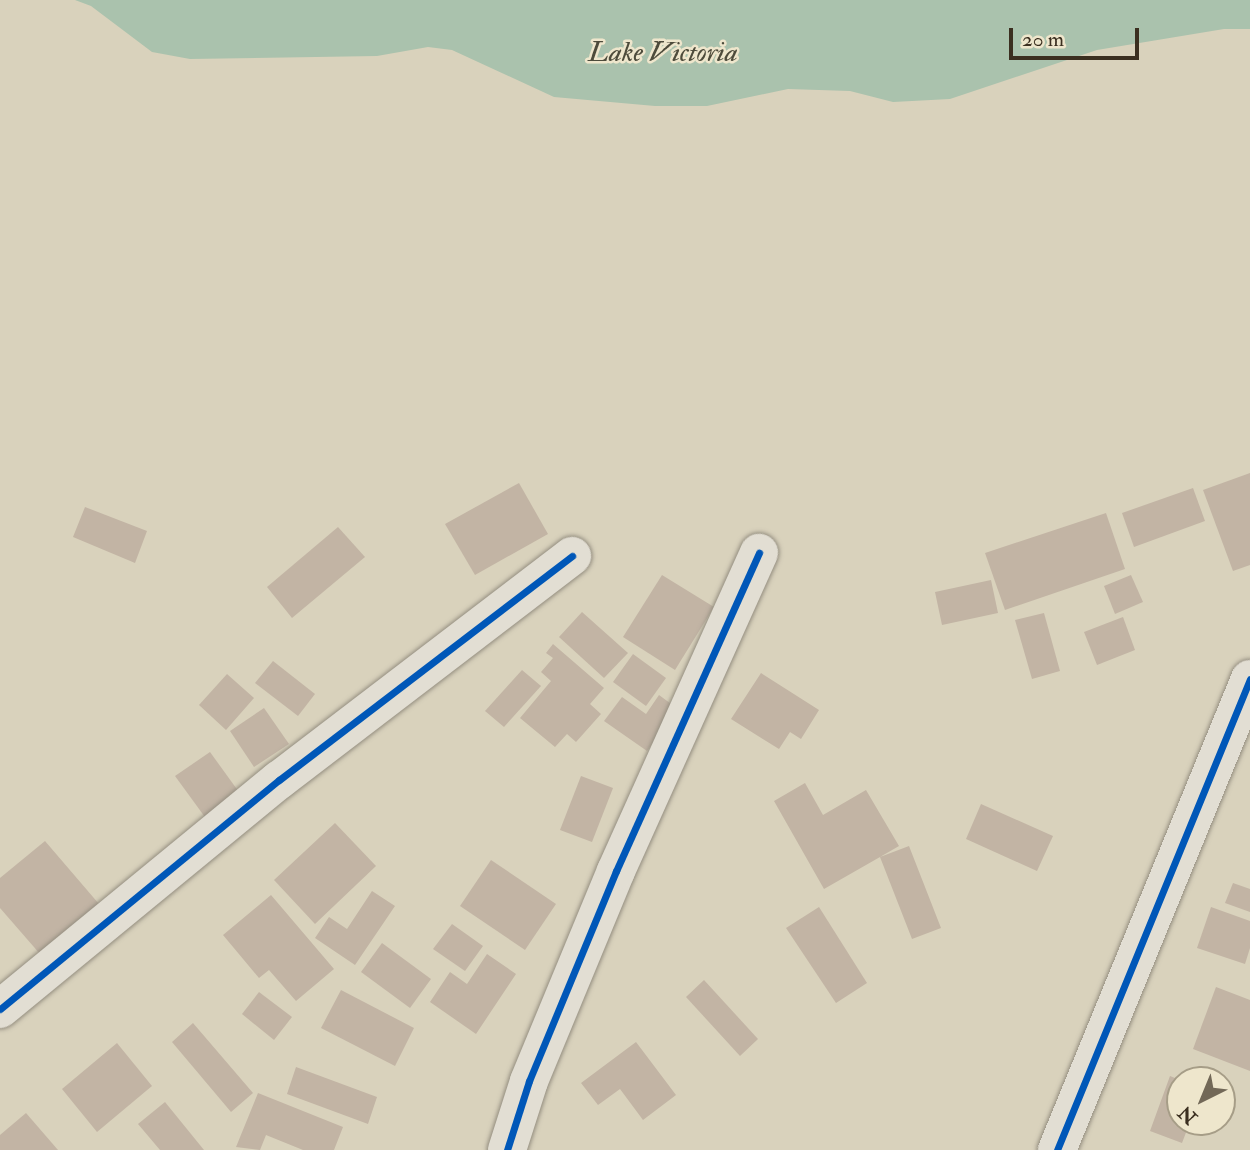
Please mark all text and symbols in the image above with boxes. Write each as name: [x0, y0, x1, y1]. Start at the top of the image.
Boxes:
scale bar: [1012, 14, 1142, 58]
text: 20 m: [1022, 26, 1064, 53]
water label: Lake Victoria: [588, 36, 738, 70]
north arrow: [1166, 1066, 1236, 1136]
text: N: [1174, 1100, 1202, 1129]

